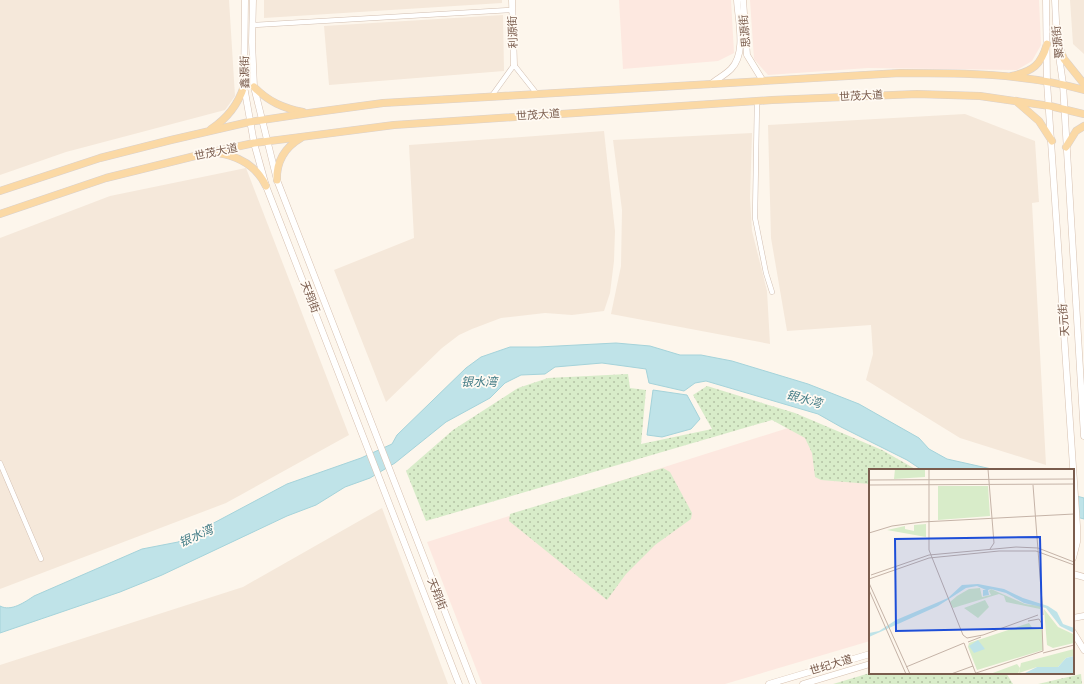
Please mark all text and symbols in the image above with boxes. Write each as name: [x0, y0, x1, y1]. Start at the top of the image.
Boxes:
street label: 思源街: [737, 14, 753, 48]
street label: 利源街: [506, 15, 520, 49]
street label: 聚源街: [1050, 25, 1066, 59]
street label: 鑫源街: [238, 55, 252, 89]
street label: 世茂大道: [839, 88, 883, 104]
street label: 世茂大道: [516, 107, 560, 123]
street label: 世茂大道: [193, 141, 239, 163]
street label: 天翔街: [298, 279, 322, 315]
street label: 天元街: [1056, 303, 1072, 337]
water label: 银水湾: [461, 375, 499, 389]
water label: 银水湾: [785, 387, 825, 411]
inset map: [869, 469, 1074, 674]
water label: 银水湾: [177, 521, 217, 550]
street label: 天翔街: [425, 576, 449, 612]
street label: 世纪大道: [808, 652, 854, 678]

